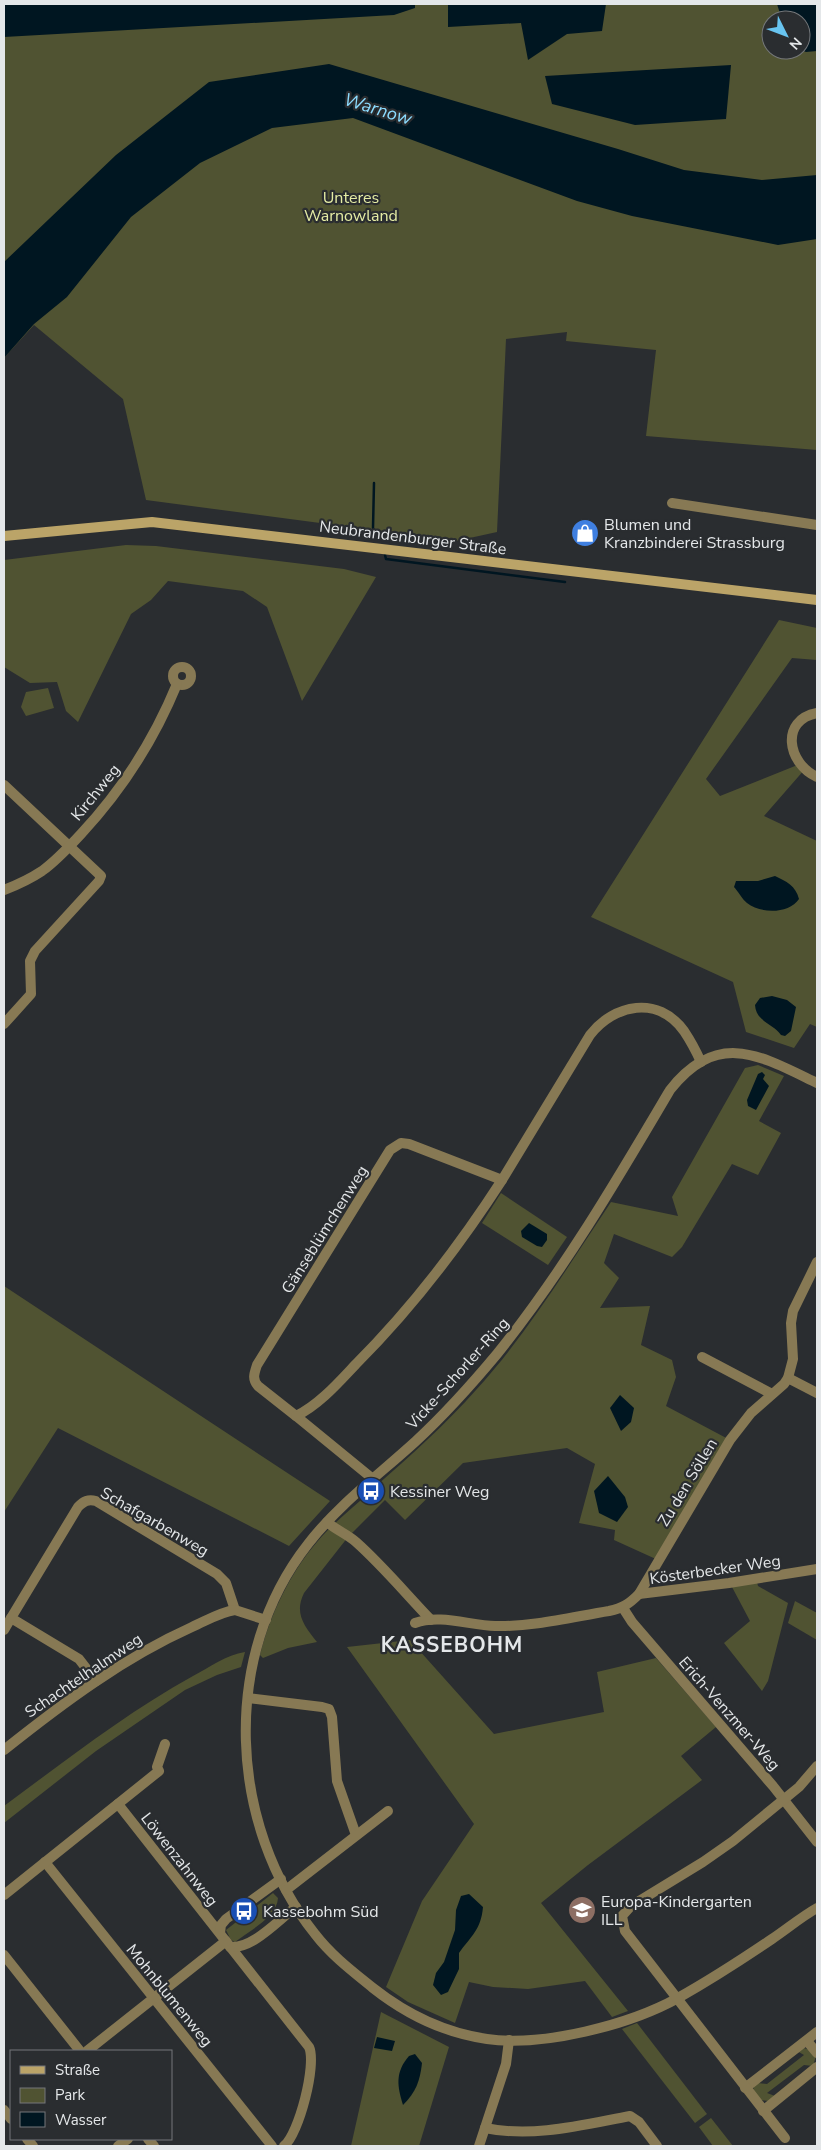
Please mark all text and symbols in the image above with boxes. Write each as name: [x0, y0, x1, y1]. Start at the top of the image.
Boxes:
north arrow: [761, 10, 811, 60]
text: N: [785, 33, 806, 54]
water label: Warnow: [341, 87, 416, 131]
park label: Unteres Warnowland: [304, 187, 398, 227]
place label: Blumen und Kranzbinderei Strassburg: [604, 514, 785, 554]
street label: Neubrandenburger Straße: [318, 516, 508, 560]
shop icon: Blumen und Kranzbinderei Strassburg: [570, 518, 600, 548]
street label: Kirchweg: [66, 760, 125, 826]
street label: Gänseblümchenweg: [276, 1161, 373, 1298]
street label: Vicke-Schorler-Ring: [401, 1313, 514, 1435]
street label: Zu den Söllen: [653, 1434, 723, 1531]
bus stop icon: Kessiner Weg: [356, 1476, 386, 1506]
place label: Kessiner Weg: [390, 1481, 489, 1503]
street label: Schafgarbenweg: [96, 1482, 213, 1562]
street label: Kösterbecker Weg: [648, 1550, 782, 1590]
street label: Schachtelhalmweg: [21, 1628, 147, 1723]
district label: KASSEBOHM: [381, 1631, 523, 1659]
street label: Erich-Venzmer-Weg: [674, 1652, 785, 1775]
street label: Löwenzahnweg: [136, 1808, 223, 1911]
place label: Europa-Kindergarten ILL: [601, 1891, 752, 1931]
school or university icon: Europa-Kindergarten ILL: [567, 1895, 597, 1925]
bus stop icon: Kassebohm Süd: [229, 1896, 259, 1926]
place label: Kassebohm Süd: [263, 1901, 379, 1923]
street label: Mohnblumenweg: [121, 1940, 217, 2052]
legend: [10, 2050, 172, 2140]
text: Straße: [55, 2060, 100, 2080]
text: Park: [55, 2085, 85, 2105]
text: Wasser: [55, 2110, 107, 2130]

